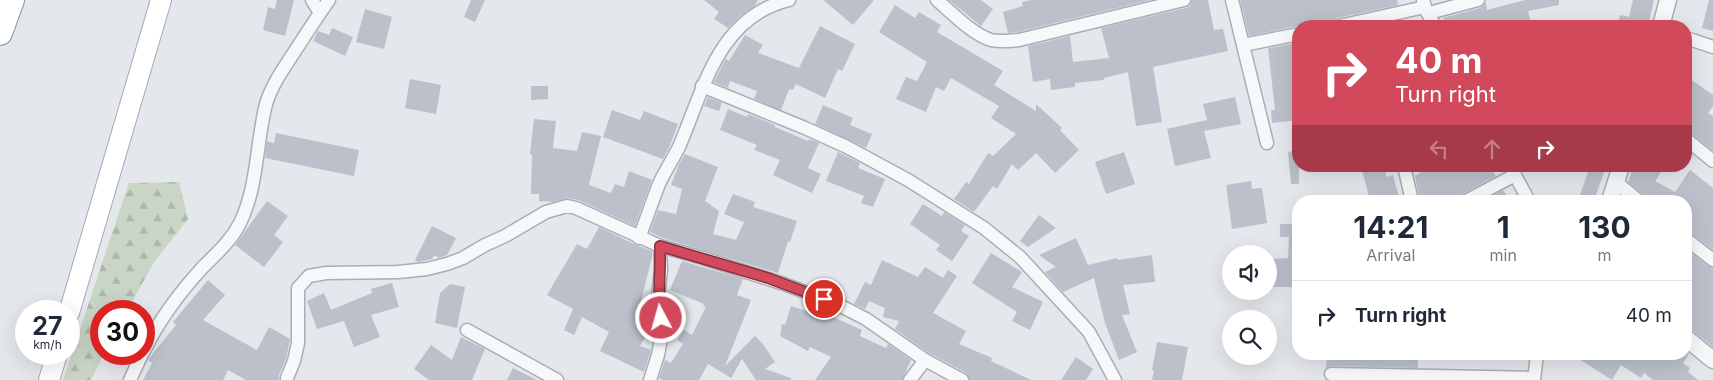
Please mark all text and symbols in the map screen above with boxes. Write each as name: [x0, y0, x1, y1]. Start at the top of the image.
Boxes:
text: 40 m: [1395, 39, 1483, 81]
icon: right: [1312, 40, 1377, 105]
text: Turn right: [1395, 81, 1496, 107]
icon: left: [1425, 135, 1453, 163]
icon: ahead: [1478, 135, 1506, 163]
icon: right: [1531, 135, 1559, 163]
text: 14:21: [1353, 209, 1428, 245]
text: 1: [1497, 209, 1510, 245]
text: 130: [1578, 209, 1631, 245]
map controls: [1222, 245, 1277, 365]
button: sound: [1222, 245, 1277, 300]
text: Arrival: [1366, 245, 1415, 265]
text: min: [1490, 245, 1517, 265]
text: m: [1597, 245, 1611, 265]
pin: [803, 278, 845, 320]
icon: arrive: [810, 285, 838, 313]
position arrow: [634, 291, 686, 343]
speed limit sign: 30: [90, 300, 155, 365]
icon: right: [1312, 302, 1340, 330]
text: Turn right: [1355, 304, 1446, 327]
text: 40 m: [1626, 304, 1672, 327]
button: search: [1222, 310, 1277, 365]
text: 27: [32, 311, 63, 341]
text: km/h: [33, 337, 62, 352]

